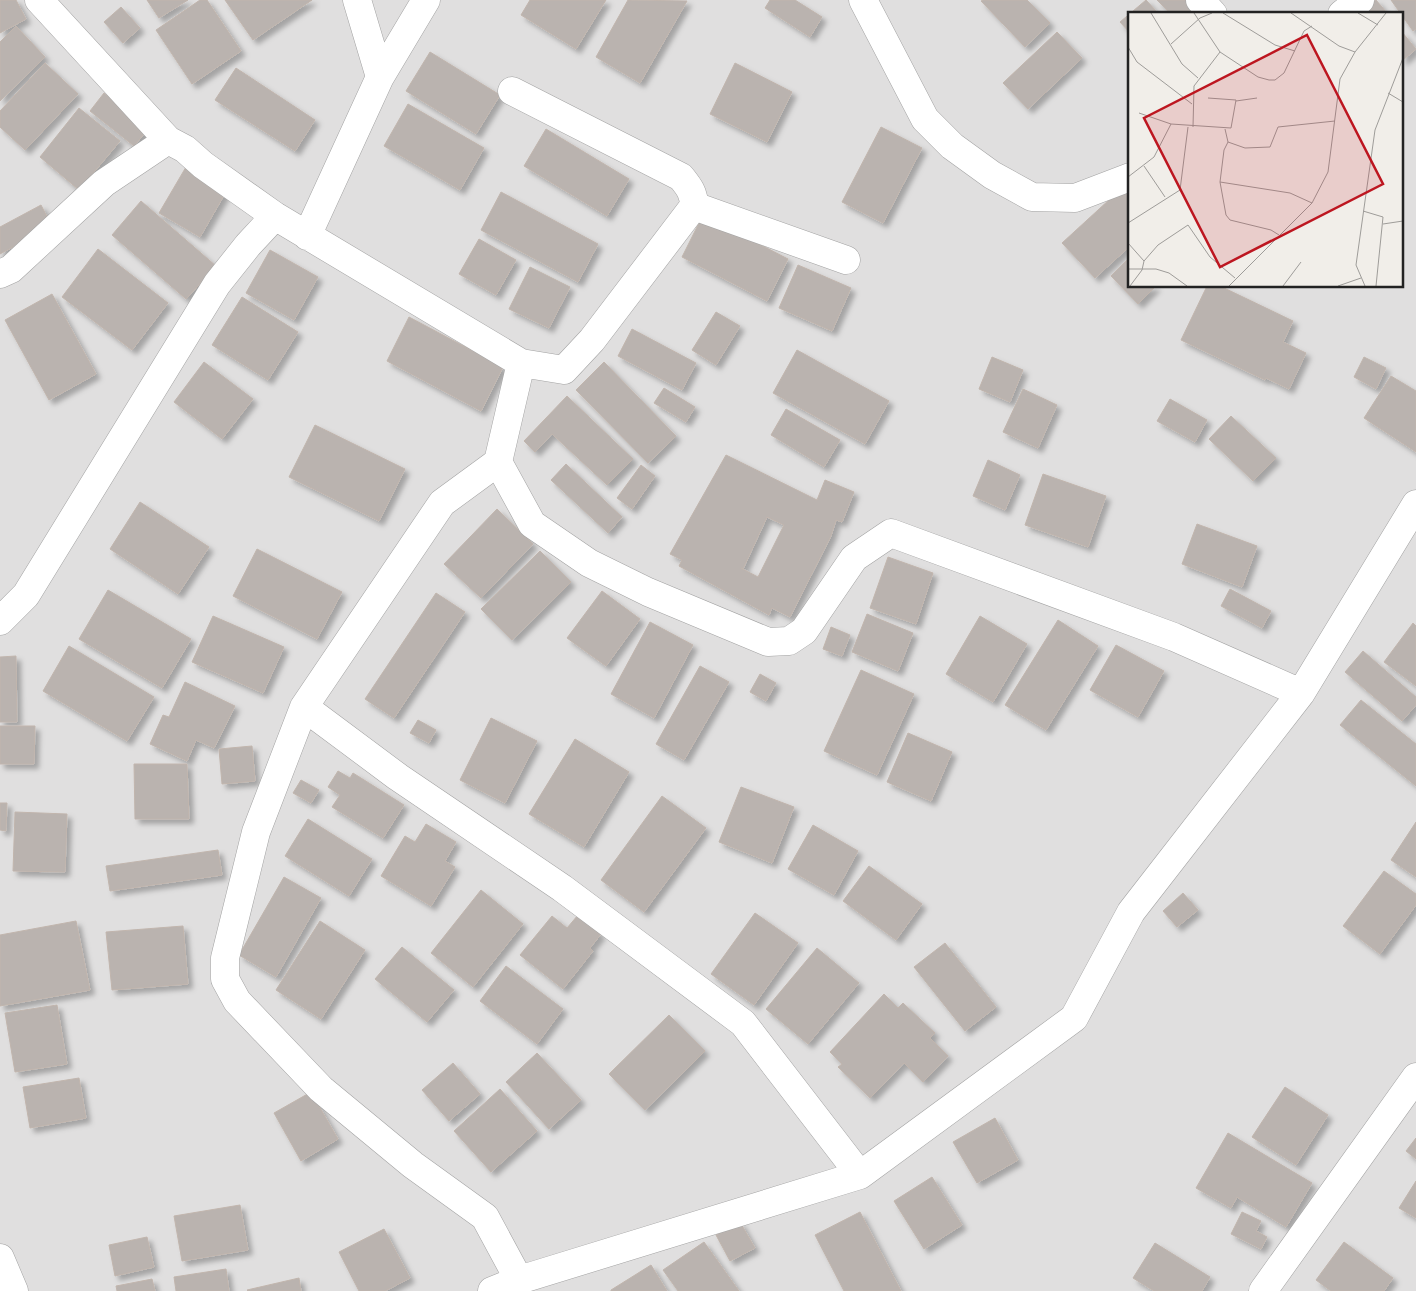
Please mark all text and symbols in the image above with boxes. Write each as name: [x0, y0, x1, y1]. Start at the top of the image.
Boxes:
inset map: [1128, 12, 1404, 288]

